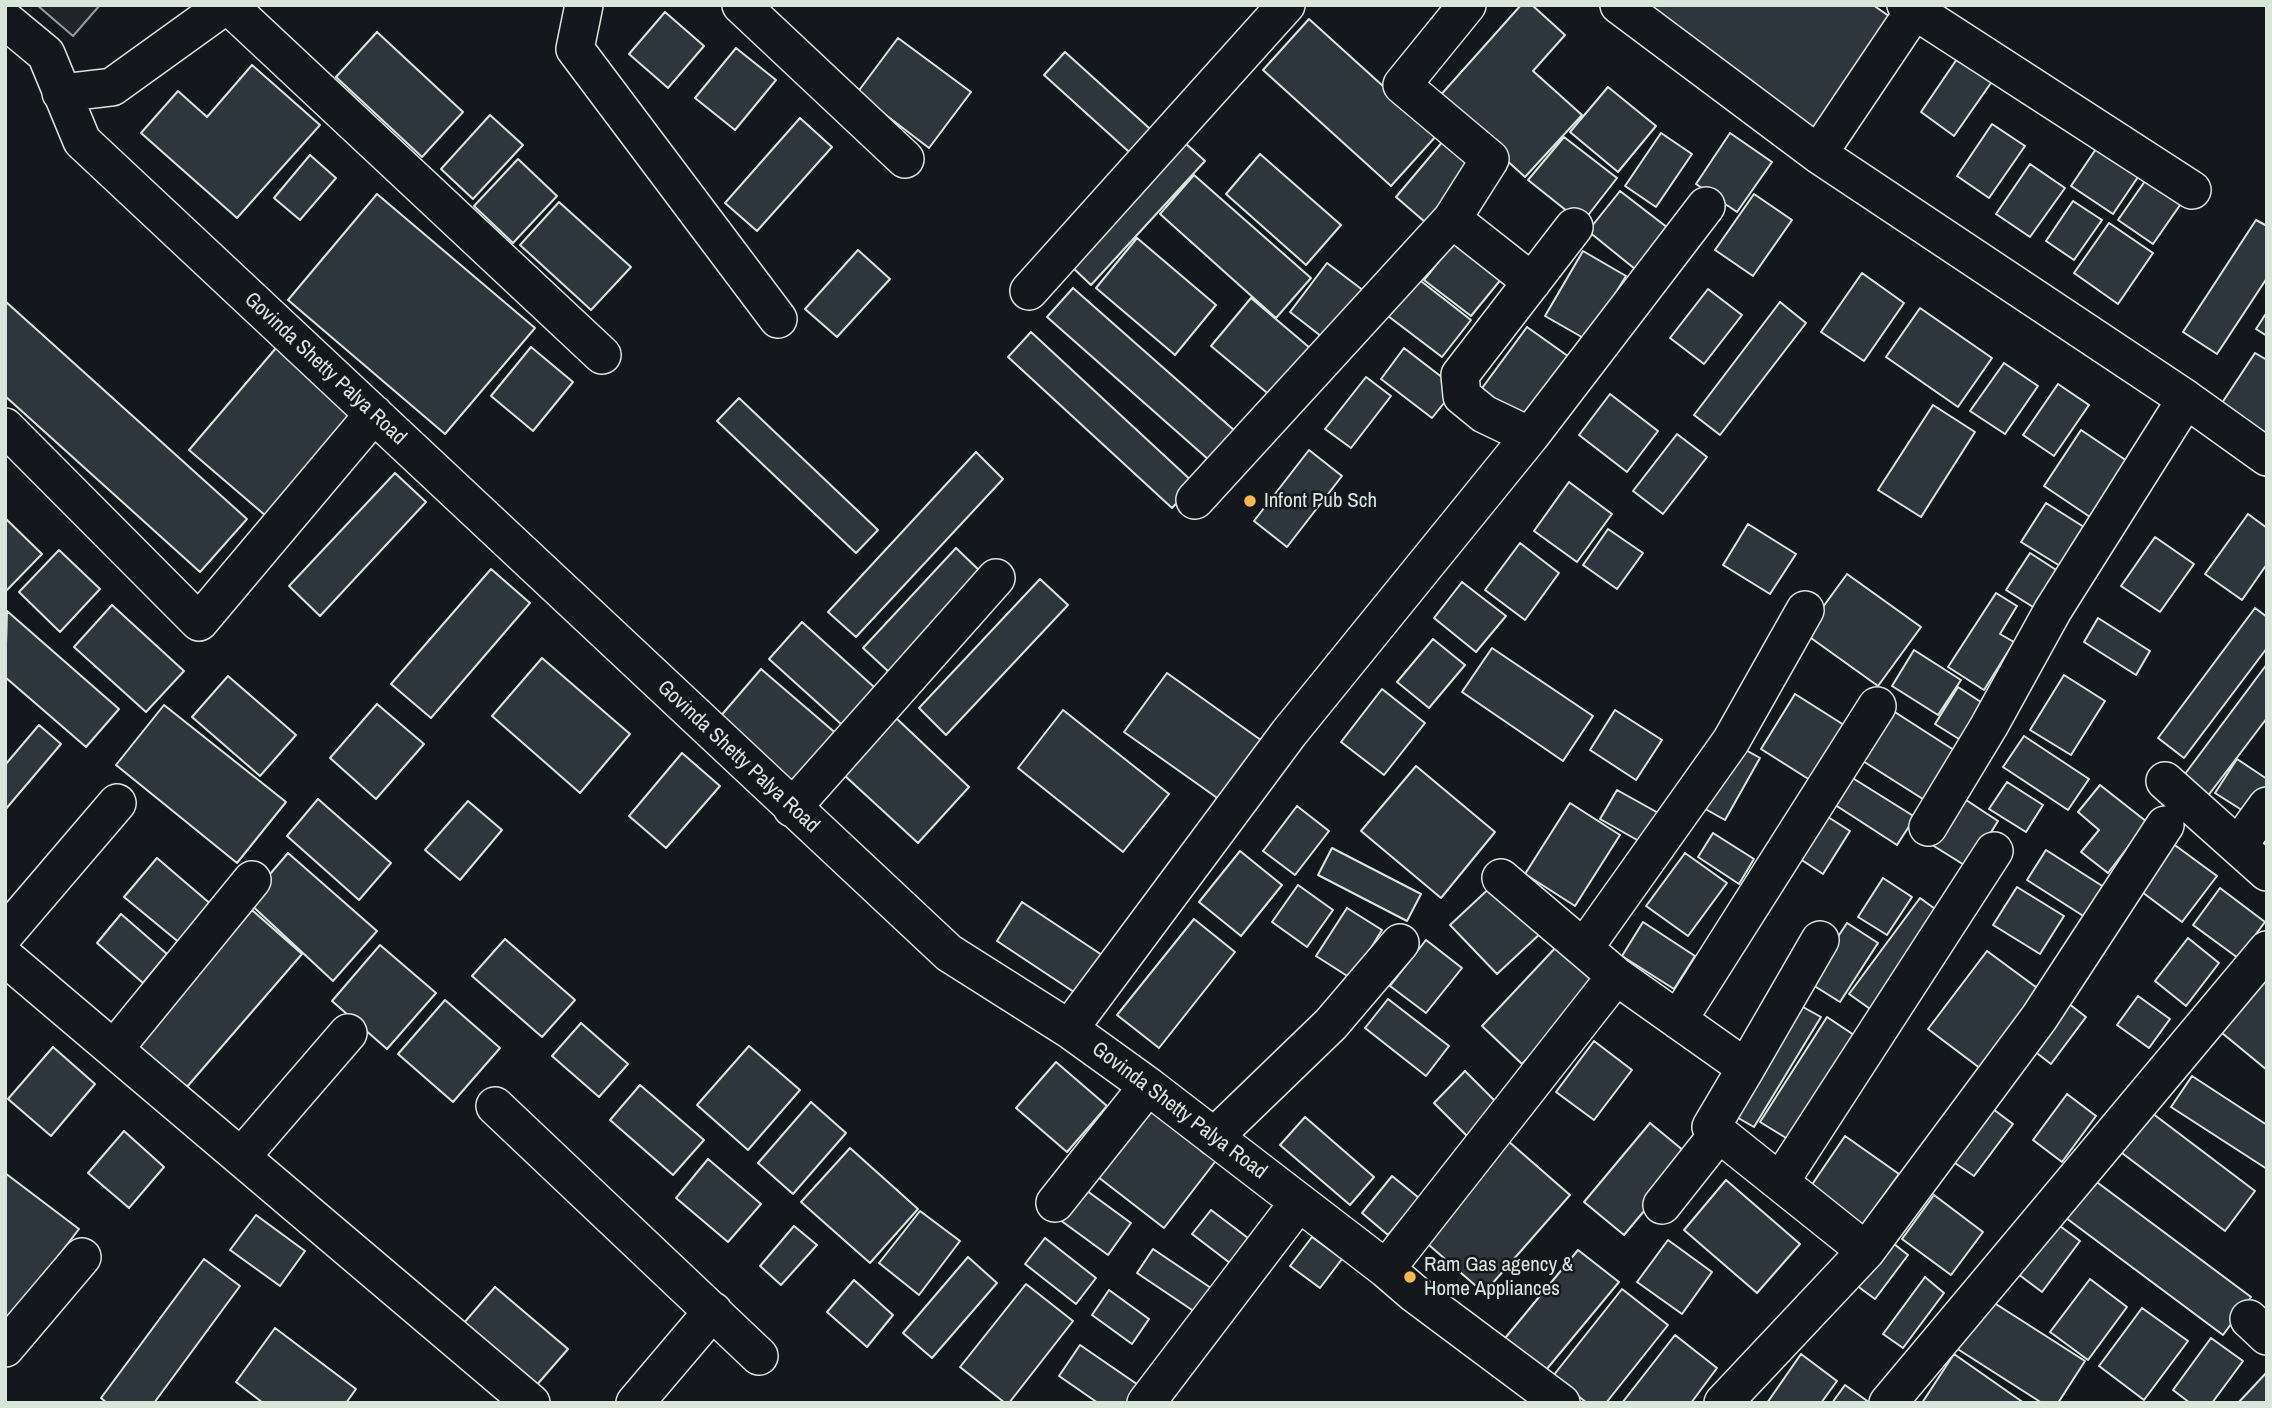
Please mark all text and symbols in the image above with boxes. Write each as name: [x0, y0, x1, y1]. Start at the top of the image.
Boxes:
street label: Govinda Shetty Palya Road: [239, 287, 411, 451]
place label: Infont Pub Sch: [1264, 488, 1377, 514]
marker: Infont Pub Sch: [1242, 493, 1258, 509]
street label: Govinda Shetty Palya Road: [652, 675, 824, 839]
street label: Govinda Shetty Palya Road: [1087, 1037, 1271, 1185]
place label: Ram Gas agency & Home Appliances: [1424, 1252, 1573, 1302]
marker: Ram Gas agency & Home Appliances: [1402, 1269, 1418, 1285]

